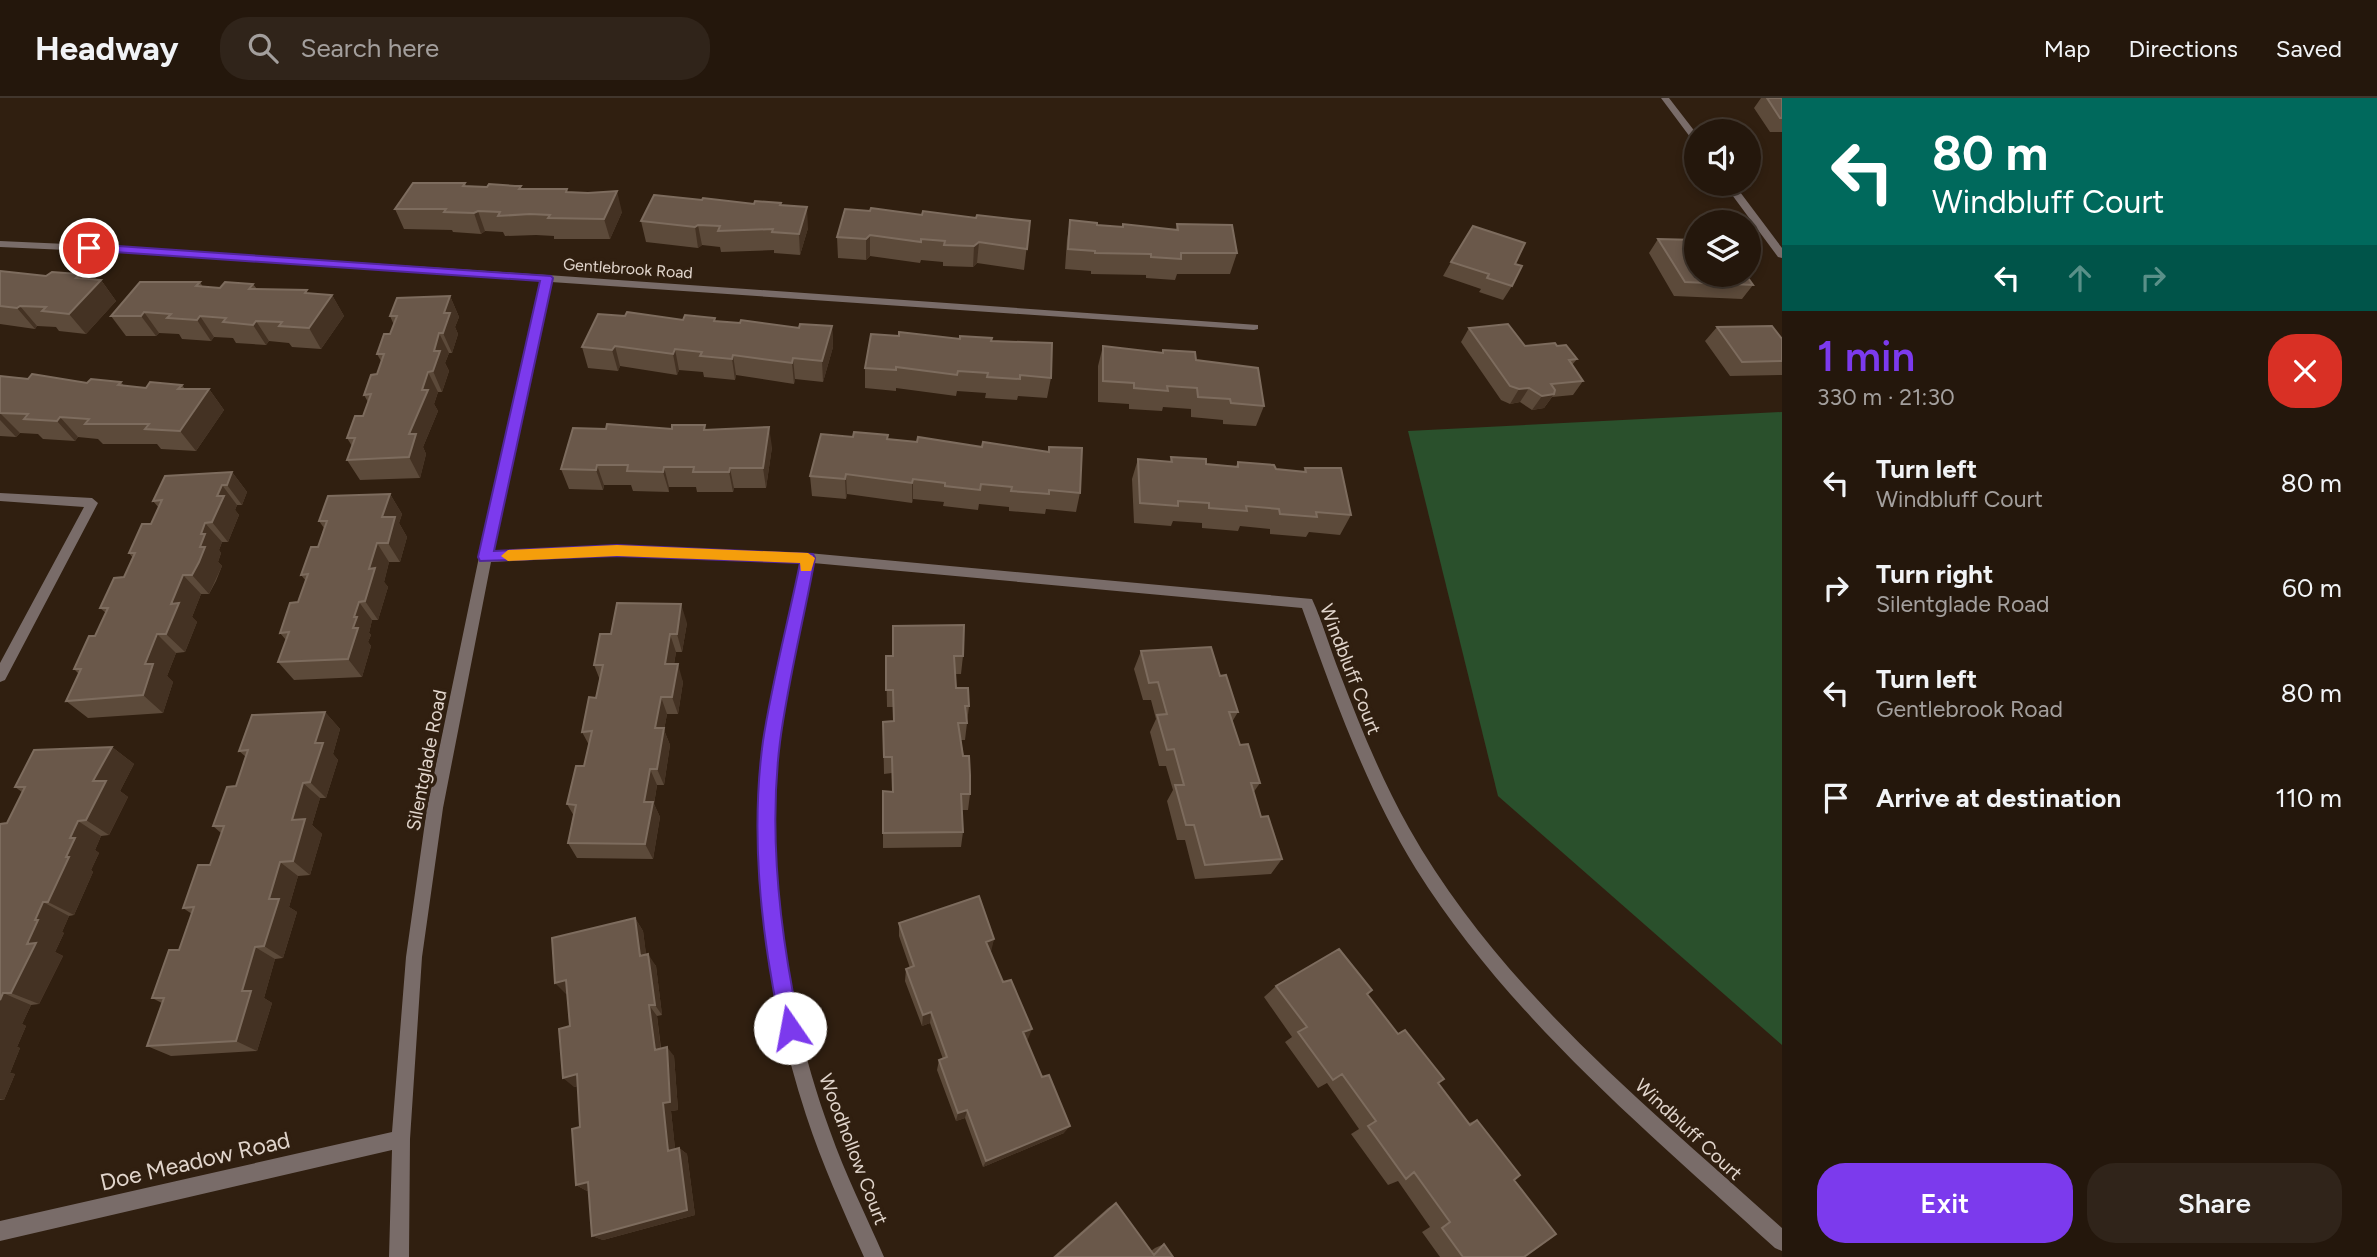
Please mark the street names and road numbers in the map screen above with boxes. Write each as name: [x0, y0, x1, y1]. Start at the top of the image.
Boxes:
street label: Gentlebrook Road: [562, 254, 693, 283]
street label: Windbluff Court: [1315, 601, 1386, 738]
street label: Silentglade Road: [402, 688, 451, 833]
street label: Woodhollow Court: [814, 1070, 893, 1228]
street label: Windbluff Court: [1630, 1074, 1747, 1185]
street label: Doe Meadow Road: [97, 1126, 293, 1196]

